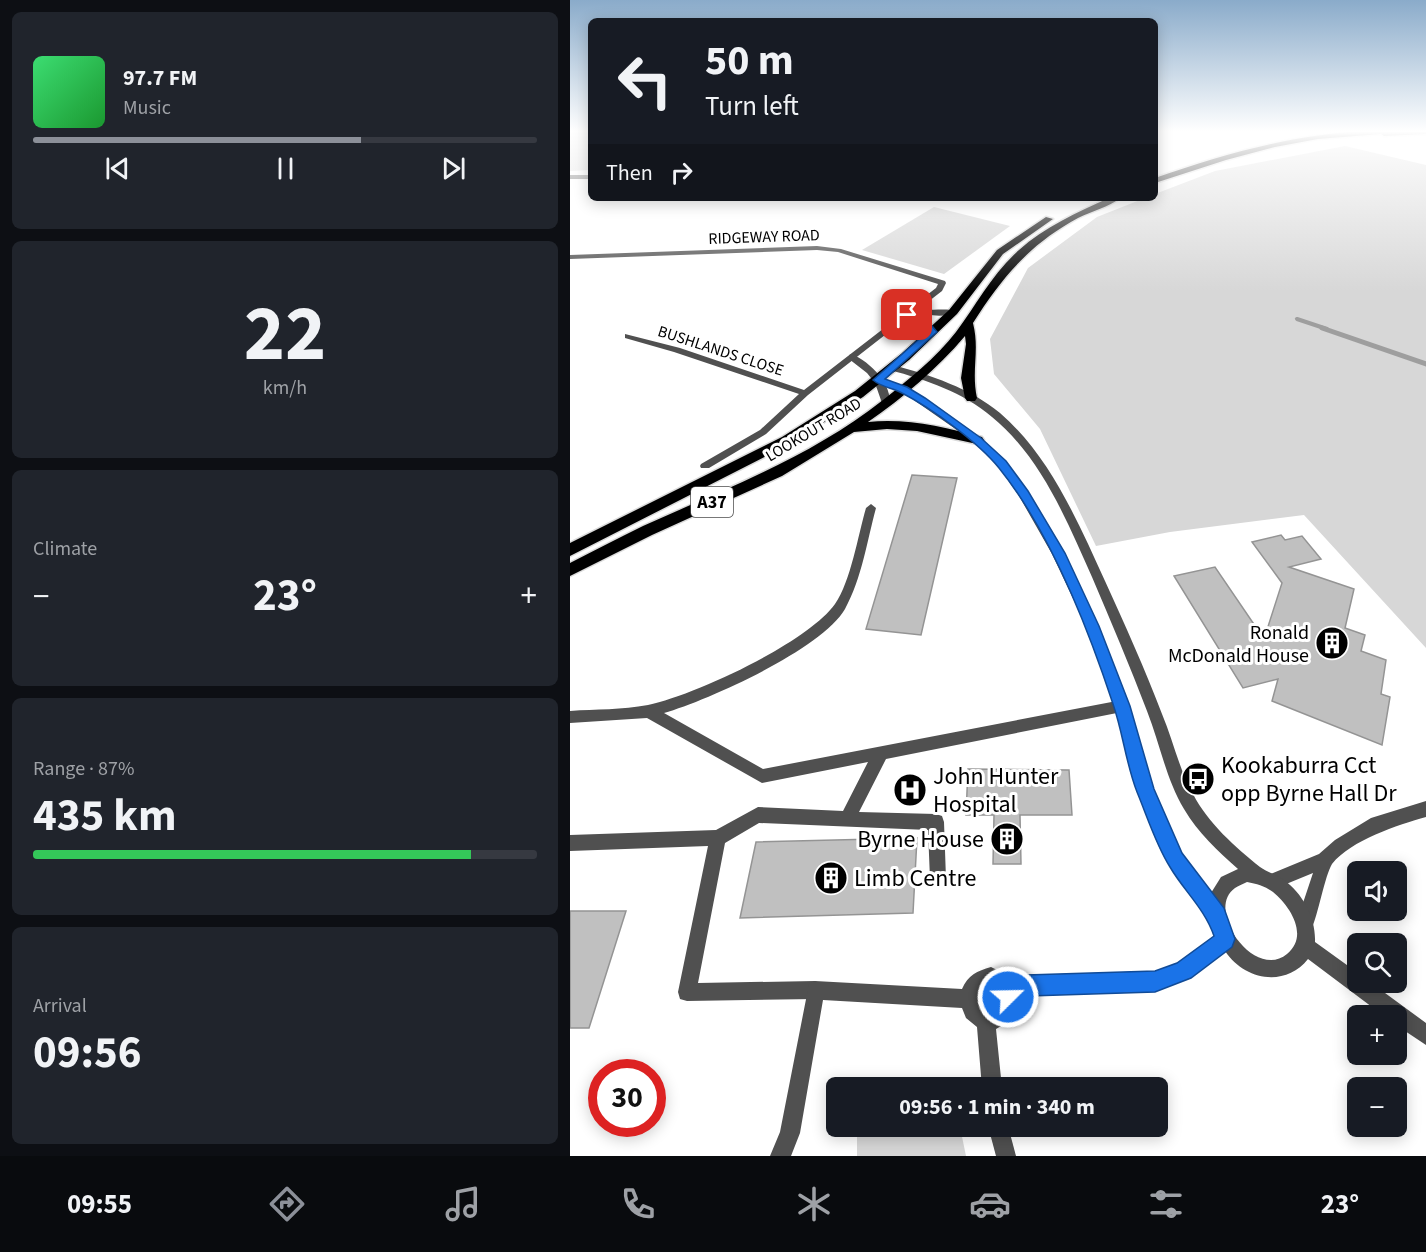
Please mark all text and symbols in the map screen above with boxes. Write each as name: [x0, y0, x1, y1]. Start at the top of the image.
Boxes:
text: 50 m: [705, 31, 794, 91]
icon: left: [606, 42, 684, 120]
text: 97.7 FM: [123, 62, 197, 94]
text: Turn left: [705, 87, 799, 126]
text: Music: [123, 94, 171, 122]
icon: previous: [101, 152, 134, 185]
icon: pause: [269, 152, 302, 185]
icon: next: [437, 152, 470, 185]
icon: right: [665, 156, 698, 189]
text: Then: [606, 157, 653, 189]
street label: RIDGEWAY ROAD: [708, 224, 820, 250]
text: 22: [244, 279, 326, 390]
pin: [881, 289, 932, 340]
icon: arrive: [890, 298, 923, 331]
street label: BUSHLANDS CLOSE: [655, 320, 786, 382]
text: km/h: [263, 374, 307, 402]
street label: LOOKOUT ROAD: [761, 392, 866, 467]
road number: A37: [691, 487, 733, 517]
text: Climate: [33, 535, 97, 563]
text: 23°: [253, 564, 317, 628]
text: −: [33, 573, 49, 620]
text: +: [521, 573, 537, 620]
place label: Ronald McDonald House: [1168, 619, 1309, 670]
building icon: Ronald McDonald House: [1314, 625, 1350, 661]
place label: Kookaburra Cct opp Byrne Hall Dr: [1221, 748, 1397, 811]
text: Range · 87%: [33, 755, 134, 783]
place label: John Hunter Hospital: [933, 759, 1059, 822]
bus stop icon: Kookaburra Cct opp Byrne Hall Dr: [1180, 761, 1216, 797]
hospital icon: John Hunter Hospital: [892, 772, 928, 808]
text: 435 km: [33, 784, 177, 848]
building icon: Byrne House: [989, 821, 1025, 857]
place label: Byrne House: [857, 822, 984, 857]
building icon: Limb Centre: [813, 860, 849, 896]
place label: Limb Centre: [854, 861, 976, 896]
map controls: [1347, 861, 1407, 1137]
button: sound: [1347, 861, 1407, 921]
button: search: [1347, 933, 1407, 993]
position arrow: [976, 965, 1040, 1029]
text: Arrival: [33, 992, 87, 1020]
button: +: [1347, 1005, 1407, 1065]
text: 09:56: [33, 1021, 142, 1085]
speed limit sign: 30: [588, 1059, 666, 1137]
button: −: [1347, 1077, 1407, 1137]
text: 09:56 · 1 min · 340 m: [899, 1091, 1095, 1123]
icon: directions: [266, 1183, 308, 1225]
icon: music: [442, 1183, 484, 1225]
icon: phone: [617, 1183, 659, 1225]
icon: climate: [793, 1183, 835, 1225]
icon: car: [969, 1183, 1011, 1225]
icon: filters: [1145, 1183, 1187, 1225]
text: 09:55: [67, 1185, 132, 1224]
text: 23°: [1321, 1185, 1359, 1224]

